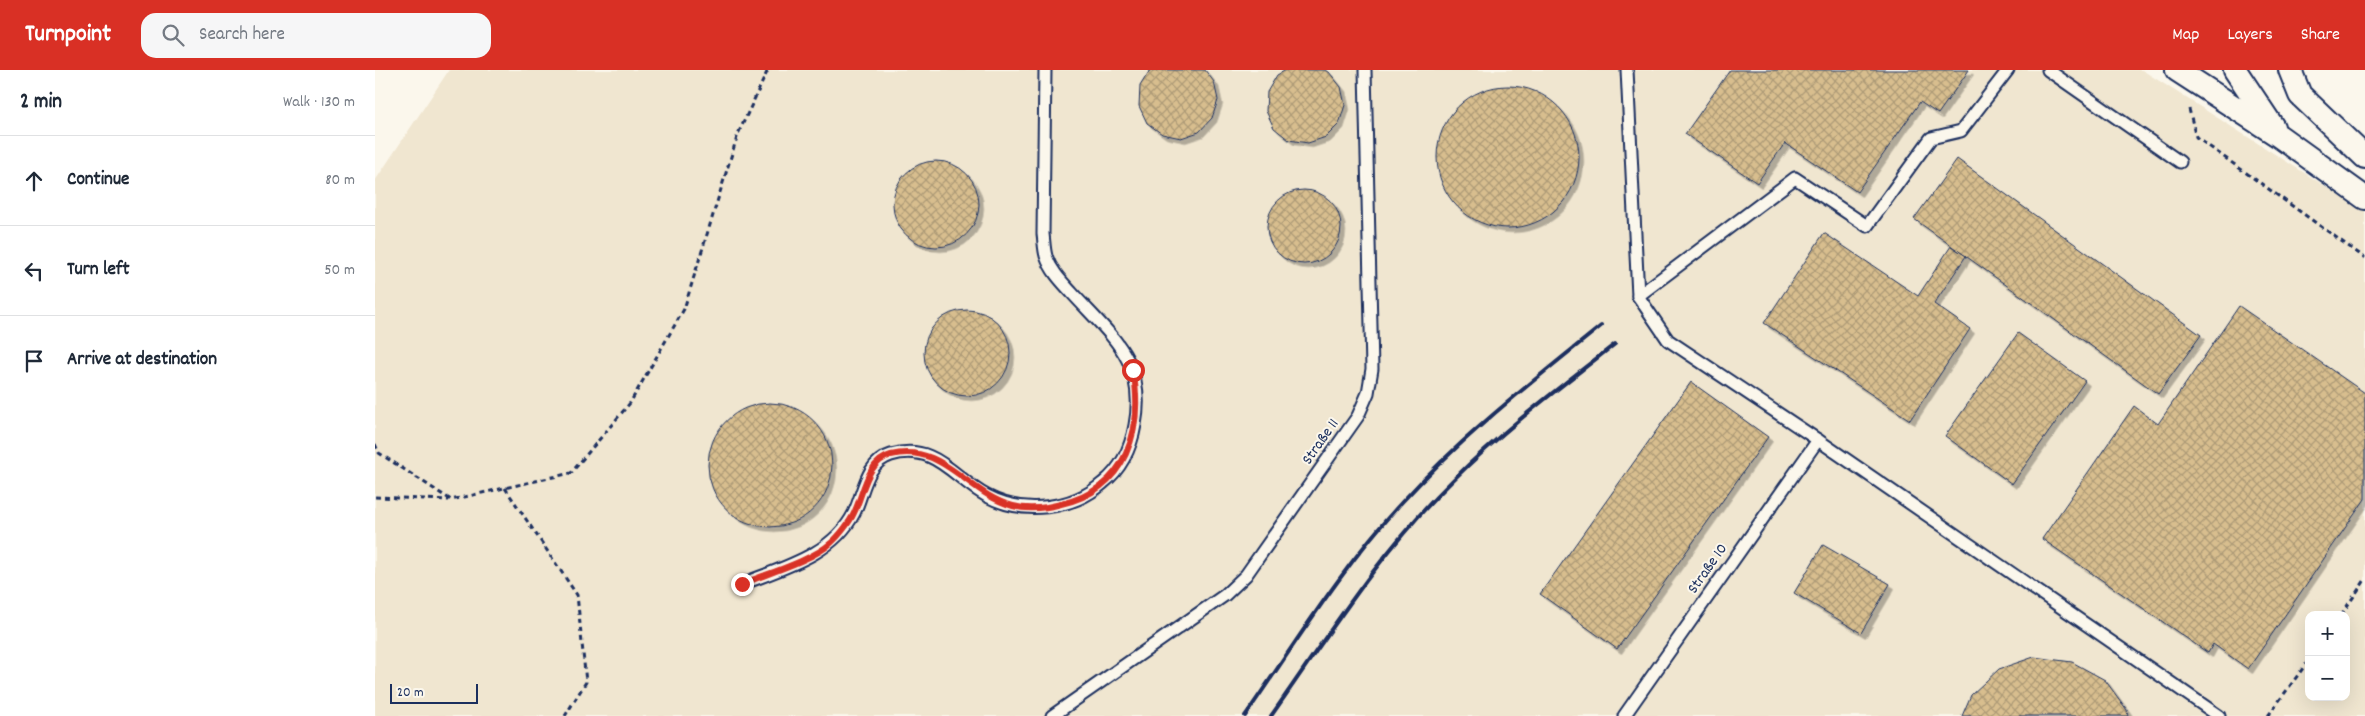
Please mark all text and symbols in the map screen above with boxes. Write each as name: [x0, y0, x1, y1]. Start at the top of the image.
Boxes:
search box: [141, 13, 491, 58]
text: Turnpoint: [25, 18, 111, 52]
icon: search: [159, 21, 187, 49]
text: Search here: [199, 22, 285, 49]
text: Map: [2172, 23, 2199, 48]
text: Layers: [2227, 23, 2273, 48]
text: Share: [2301, 23, 2340, 48]
text: 2 min: [20, 88, 62, 118]
text: Walk · 130 m: [283, 91, 355, 114]
icon: ahead: [20, 167, 48, 195]
text: Continue: [67, 167, 129, 194]
text: 80 m: [325, 169, 355, 192]
icon: left: [20, 257, 48, 285]
text: Turn left: [67, 257, 130, 284]
text: 50 m: [324, 259, 355, 282]
icon: arrive: [20, 347, 48, 375]
text: Arrive at destination: [67, 347, 217, 374]
route start: [1122, 359, 1145, 382]
street label: Straße 11: [1297, 414, 1345, 470]
street label: Straße 10: [1682, 539, 1734, 599]
route end: [731, 573, 754, 596]
map controls: [2305, 611, 2350, 701]
button: +: [2305, 611, 2350, 656]
button: −: [2305, 656, 2350, 701]
scale bar: [390, 681, 477, 704]
text: 20 m: [397, 683, 424, 703]

